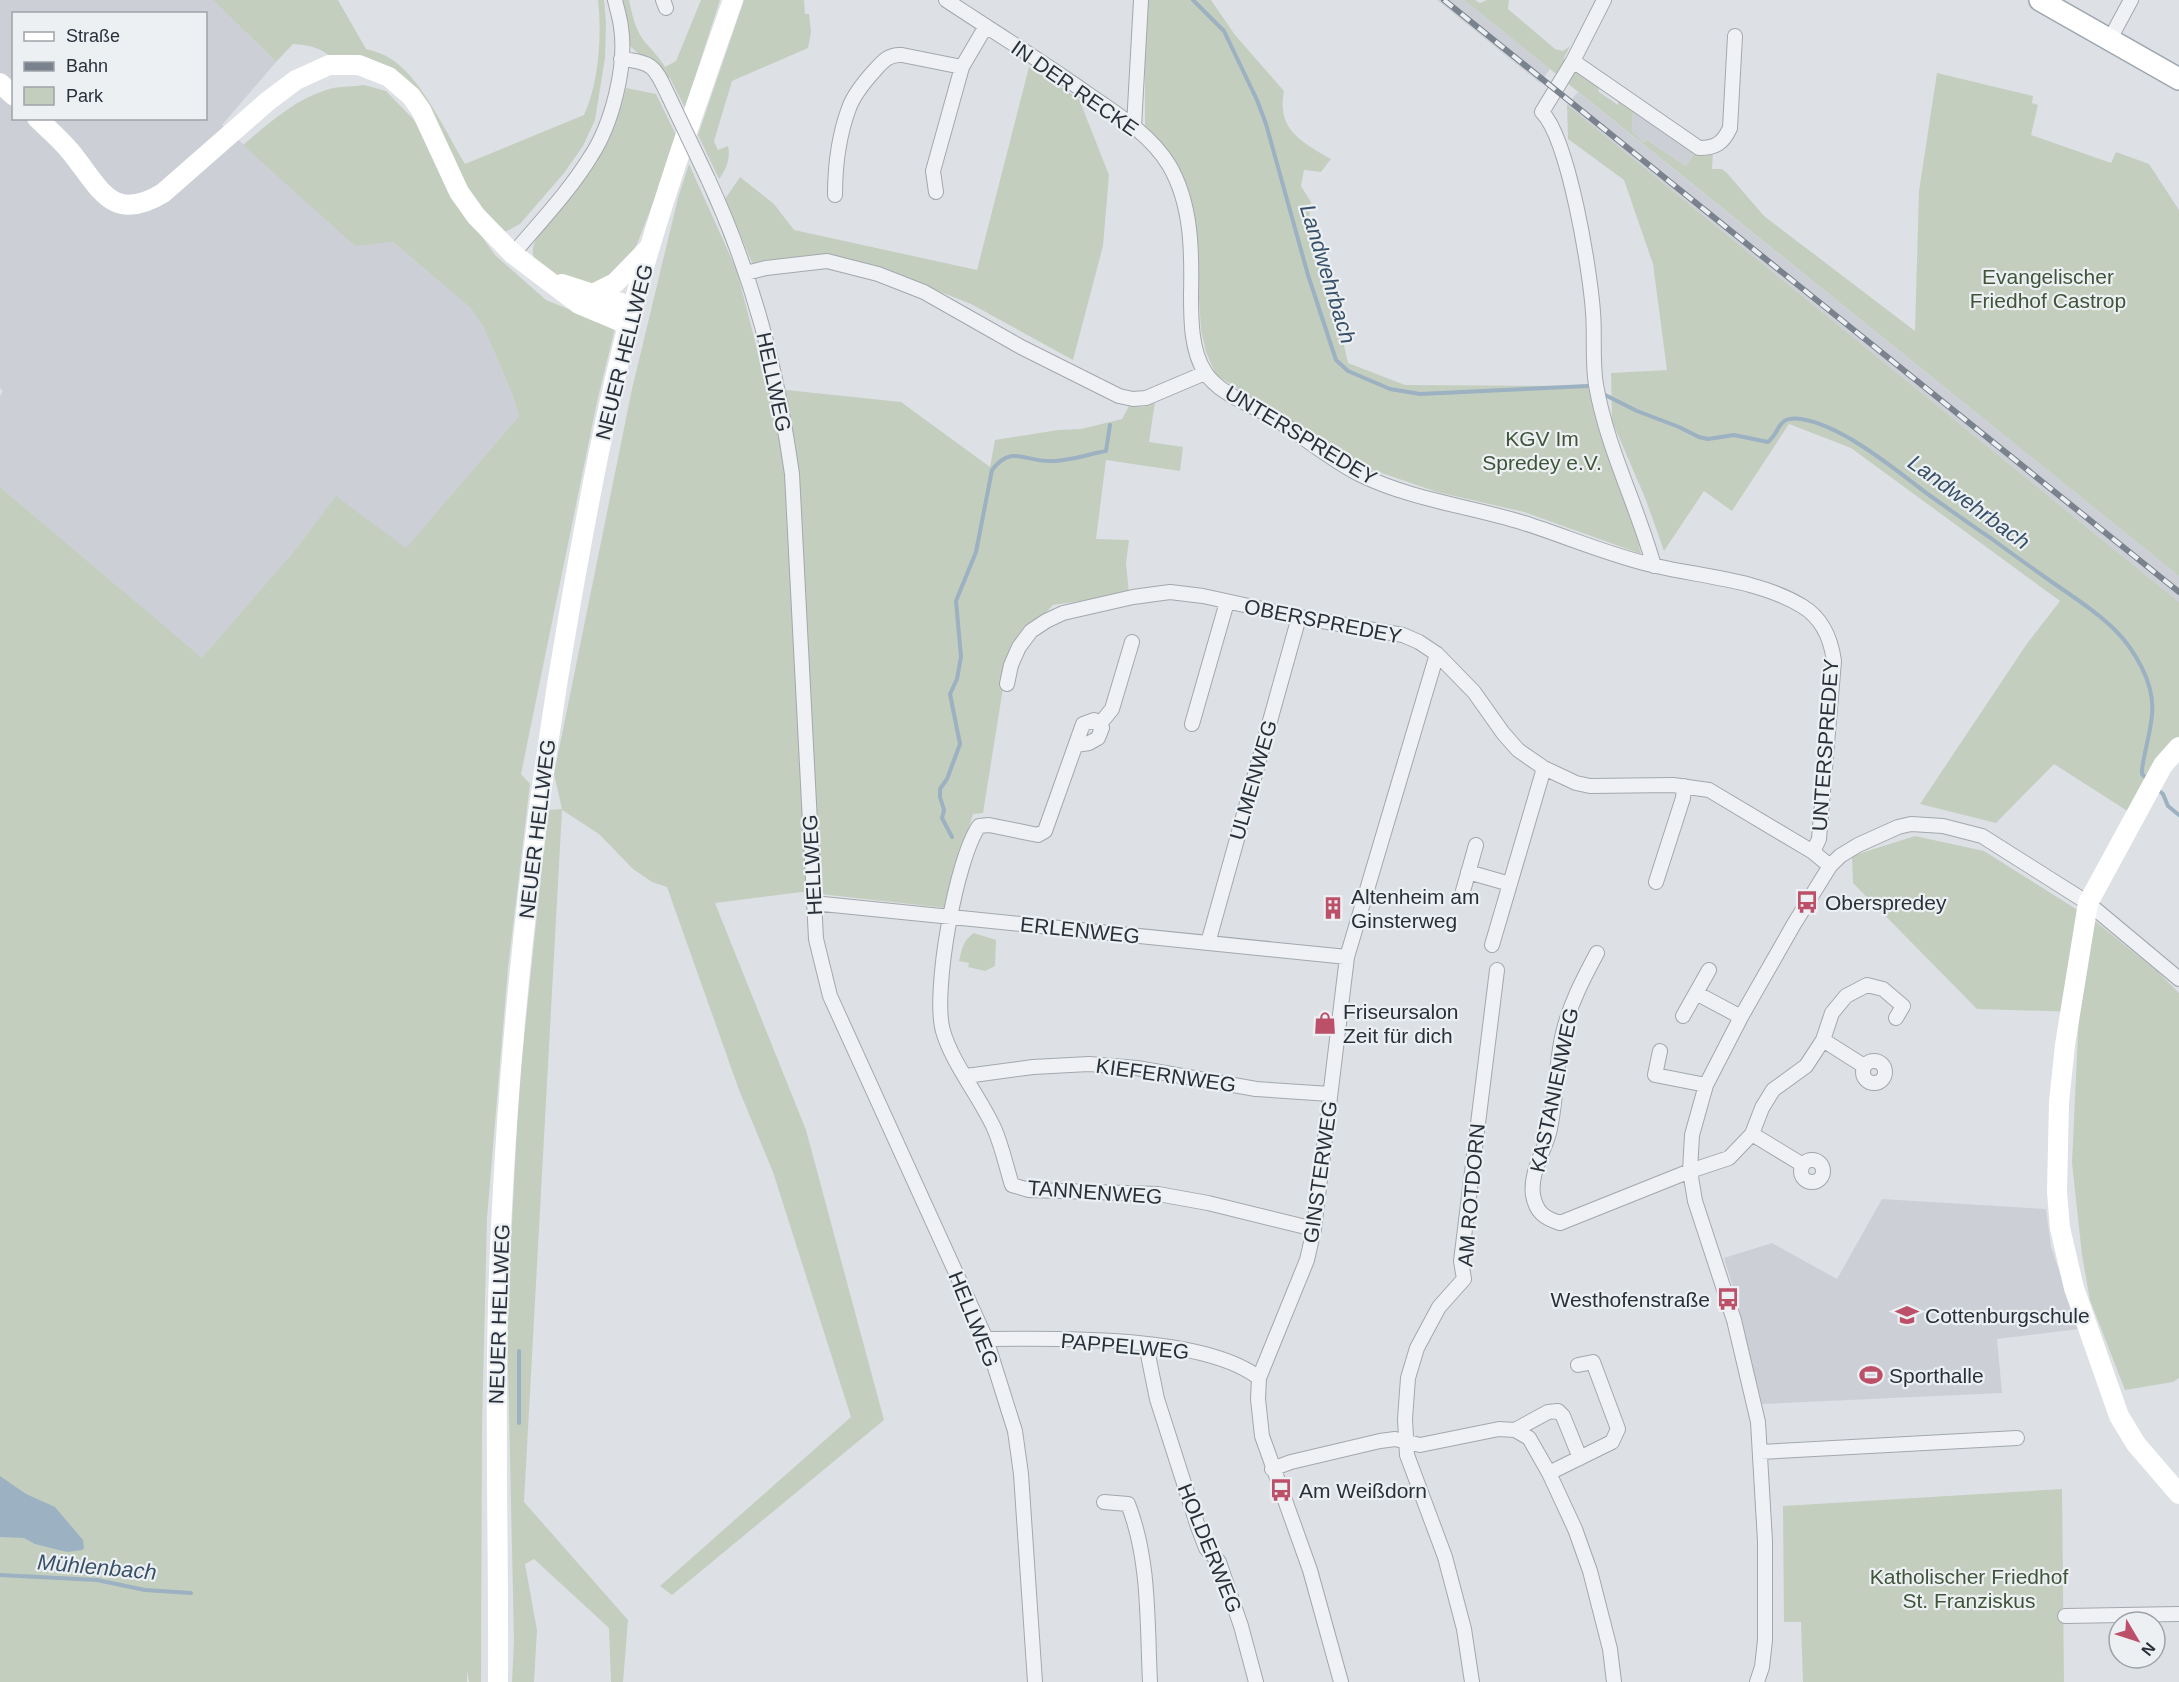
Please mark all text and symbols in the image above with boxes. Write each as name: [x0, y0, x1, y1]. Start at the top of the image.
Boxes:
legend: [12, 12, 207, 120]
text: Straße: [66, 26, 120, 46]
street label: IN DER RECKE: [1007, 36, 1143, 140]
text: Bahn: [66, 56, 108, 76]
text: Park: [66, 86, 104, 106]
water label: Landwehrbach: [1295, 201, 1361, 347]
street label: NEUER HELLWEG: [591, 262, 657, 442]
park label: Evangelischer Friedhof Castrop: [1970, 265, 2126, 312]
street label: HELLWEG: [752, 330, 796, 434]
street label: UNTERSPREDEY: [1221, 381, 1381, 489]
park label: KGV Im Spredey e.V.: [1482, 427, 1602, 474]
water label: Landwehrbach: [1903, 449, 2035, 555]
street label: OBERSPREDEY: [1242, 594, 1404, 648]
street label: UNTERSPREDEY: [1808, 658, 1842, 832]
street label: ULMENWEG: [1225, 717, 1281, 843]
street label: NEUER HELLWEG: [515, 738, 559, 920]
street label: HELLWEG: [798, 814, 826, 916]
place label: Altenheim am Ginsterweg: [1351, 885, 1479, 932]
bus stop icon: Oberspredey: [1794, 889, 1820, 915]
place label: Oberspredey: [1825, 891, 1947, 914]
building icon: Altenheim am Ginsterweg: [1320, 895, 1346, 921]
street label: ERLENWEG: [1019, 912, 1141, 948]
place label: Friseursalon Zeit für dich: [1343, 1000, 1459, 1047]
street label: KASTANIENWEG: [1525, 1006, 1583, 1174]
shop icon: Friseursalon Zeit für dich: [1312, 1010, 1338, 1036]
street label: KIEFERNWEG: [1094, 1054, 1238, 1096]
street label: GINSTERWEG: [1299, 1100, 1341, 1244]
street label: AM ROTDORN: [1453, 1123, 1489, 1267]
street label: TANNENWEG: [1027, 1176, 1163, 1208]
street label: NEUER HELLWEG: [484, 1223, 514, 1405]
street label: HELLWEG: [944, 1268, 1004, 1370]
bus stop icon: Westhofenstraße: [1715, 1286, 1741, 1312]
place label: Westhofenstraße: [1550, 1288, 1710, 1311]
school or university icon: Cottenburgschule: [1894, 1302, 1920, 1328]
place label: Cottenburgschule: [1925, 1304, 2090, 1327]
street label: PAPPELWEG: [1060, 1329, 1190, 1363]
sports icon: Sporthalle: [1858, 1362, 1884, 1388]
place label: Sporthalle: [1889, 1364, 1984, 1387]
bus stop icon: Am Weißdorn: [1268, 1477, 1294, 1503]
place label: Am Weißdorn: [1299, 1479, 1427, 1502]
street label: HOLDERWEG: [1174, 1480, 1246, 1616]
water label: Mühlenbach: [36, 1549, 158, 1585]
park label: Katholischer Friedhof St. Franziskus: [1870, 1565, 2068, 1612]
north arrow: [2107, 1610, 2167, 1670]
text: N: [2138, 1639, 2159, 1659]

